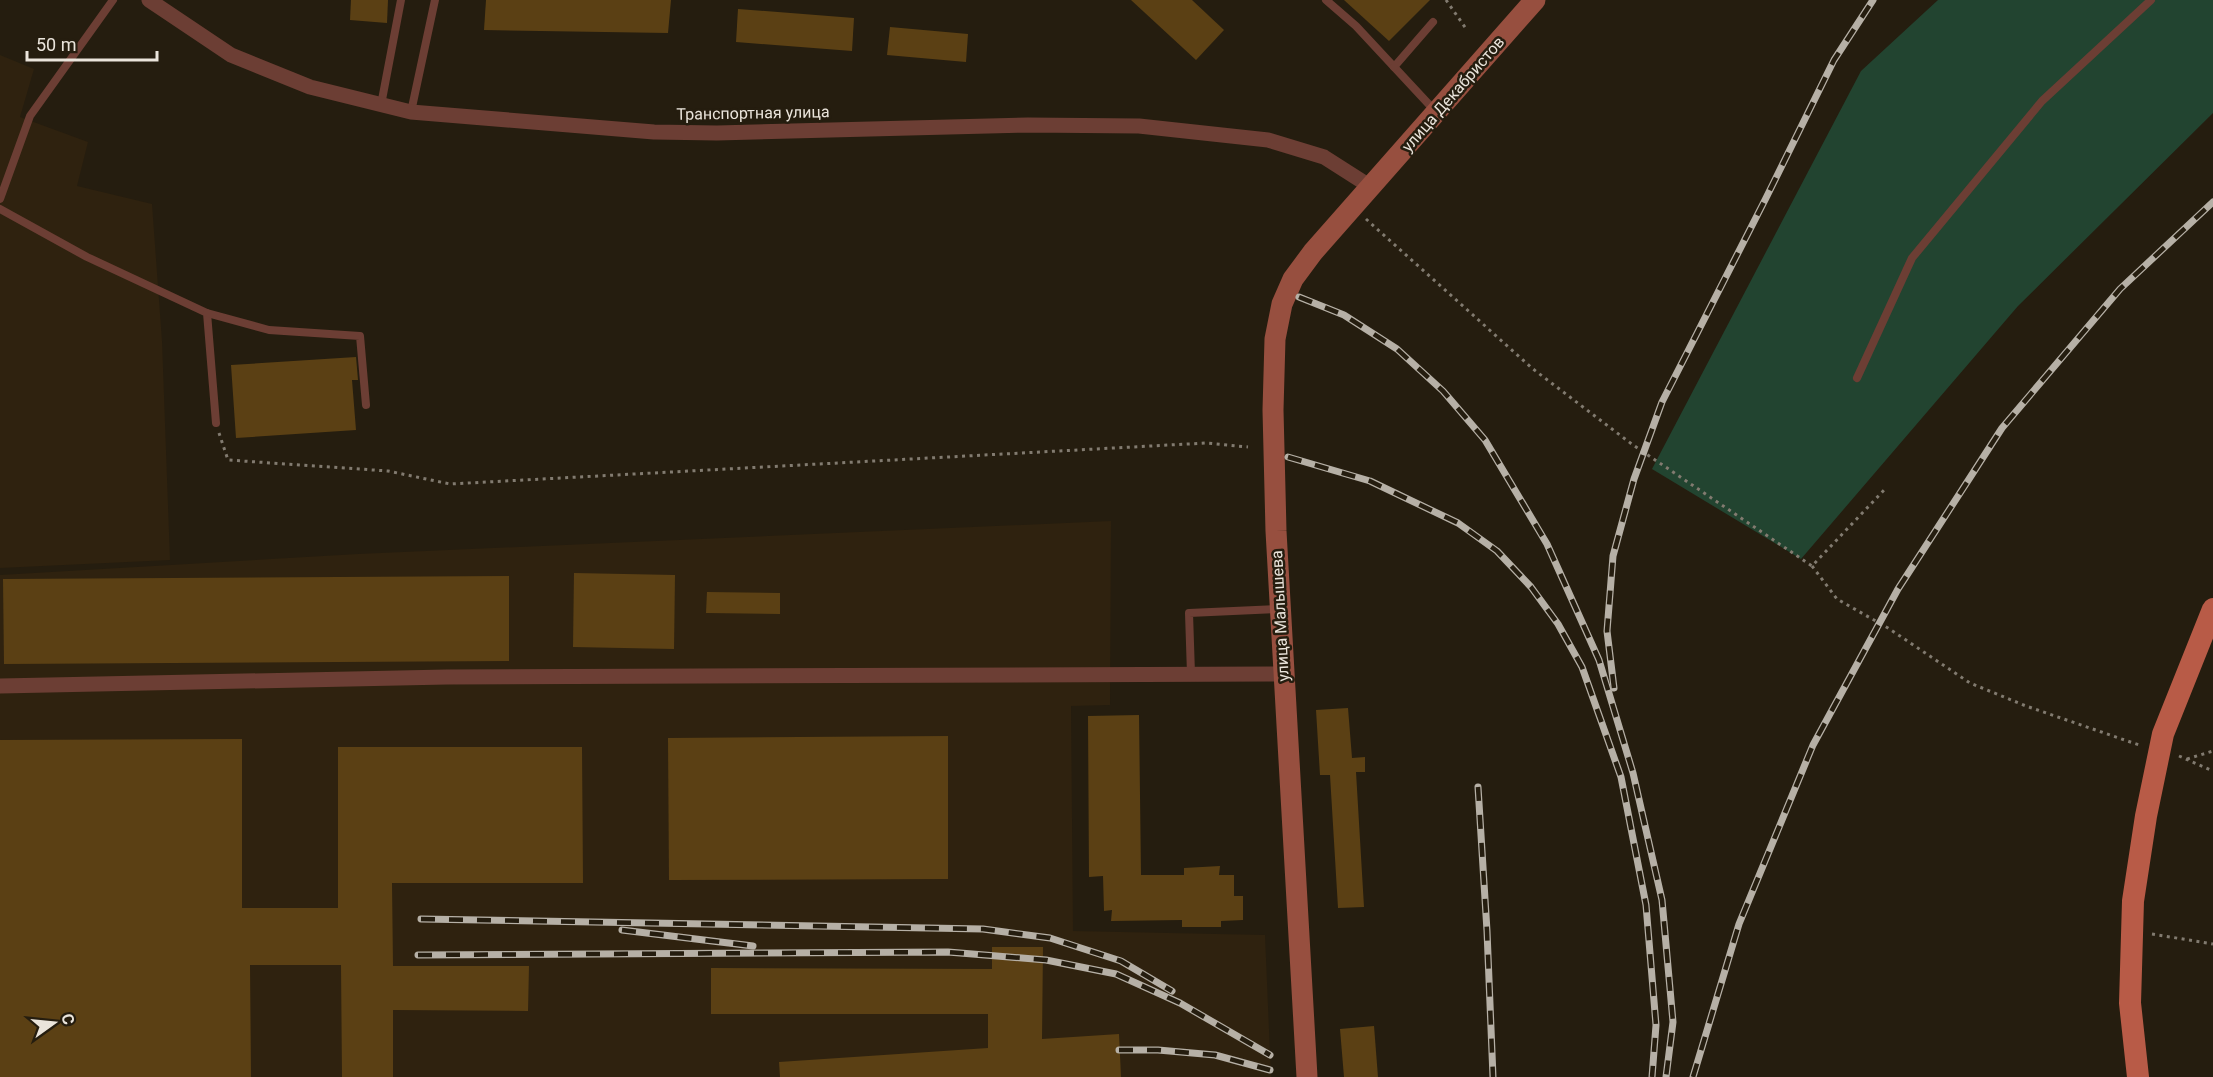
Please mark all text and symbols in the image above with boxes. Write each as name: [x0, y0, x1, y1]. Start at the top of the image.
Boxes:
scale bar: [27, 24, 158, 62]
street label: улица Декабристов: [1398, 32, 1508, 156]
text: 50 m: [36, 34, 76, 55]
street label: Транспортная улица: [676, 102, 830, 124]
street label: улица Малышева: [1267, 550, 1293, 682]
north arrow: [24, 993, 84, 1053]
text: С: [57, 1012, 79, 1027]

